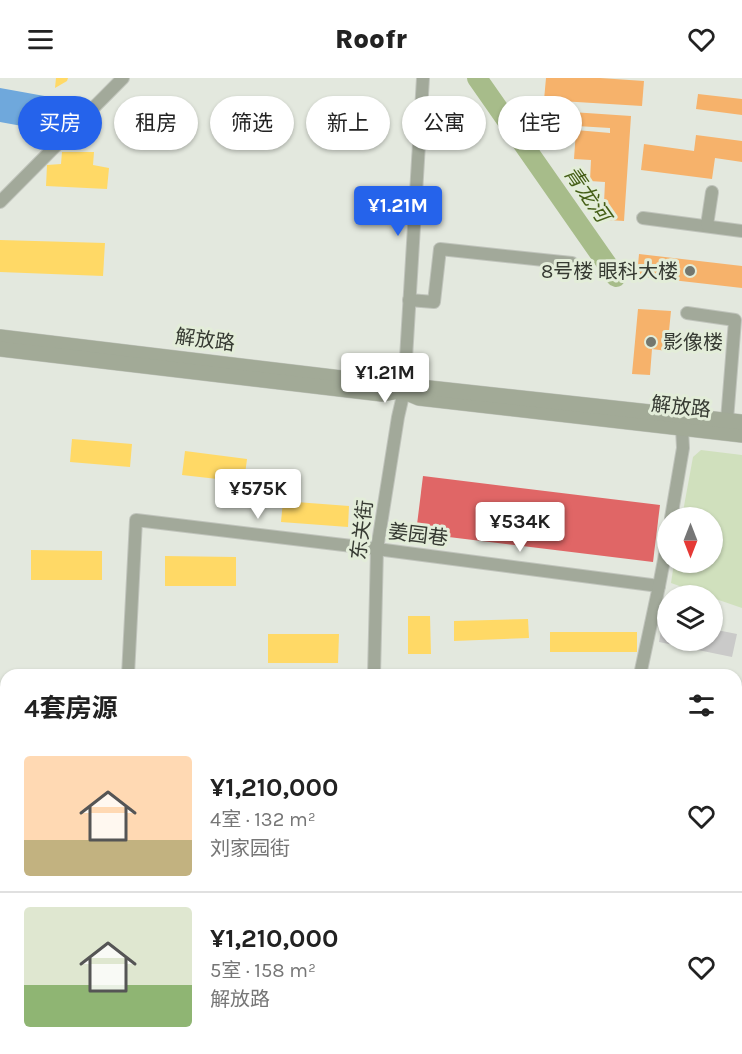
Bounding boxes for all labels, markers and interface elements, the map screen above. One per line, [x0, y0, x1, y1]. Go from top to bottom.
icon: menu [24, 23, 57, 56]
text: Roofr [335, 23, 407, 55]
icon: heart [685, 23, 718, 56]
chip: 买房 [18, 96, 102, 150]
chip: 租房 [114, 96, 198, 150]
chip: 筛选 [210, 96, 294, 150]
chip: 新上 [306, 96, 390, 150]
chip: 公寓 [402, 96, 486, 150]
chip: 住宅 [498, 96, 582, 150]
water label: 青龙河 [559, 161, 617, 230]
pin: ¥1.21M [349, 186, 447, 237]
text: ¥1.21M [368, 194, 428, 217]
place label: 8号楼 眼科大楼 [541, 260, 678, 283]
marker: 8号楼 眼科大楼 [683, 264, 697, 278]
street label: 解放路 [174, 325, 236, 355]
place label: 影像楼 [663, 331, 723, 354]
marker: 影像楼 [644, 335, 658, 349]
pin: ¥1.21M [336, 353, 434, 404]
text: ¥1.21M [355, 361, 415, 384]
street label: 解放路 [650, 392, 712, 422]
pin: ¥575K [216, 469, 300, 520]
text: ¥575K [229, 477, 287, 500]
street label: 东关街 [347, 499, 377, 561]
pin: ¥534K [478, 502, 562, 553]
north arrow [657, 507, 723, 573]
map controls [657, 507, 723, 651]
text: ¥534K [490, 510, 550, 533]
street label: 姜园巷 [387, 520, 449, 550]
button: layers [657, 585, 723, 651]
icon: filters [685, 689, 718, 722]
text: 4套房源 [24, 693, 117, 724]
text: ¥1,210,000 [210, 772, 338, 803]
icon: home [72, 780, 144, 852]
icon: heart [685, 800, 718, 833]
text: 4室 · 132 m² [210, 808, 316, 831]
text: 刘家园街 [210, 837, 290, 860]
text: ¥1,210,000 [210, 923, 338, 954]
icon: home [72, 931, 144, 1003]
icon: heart [685, 951, 718, 984]
text: 5室 · 158 m² [210, 959, 316, 982]
text: 解放路 [210, 988, 270, 1011]

